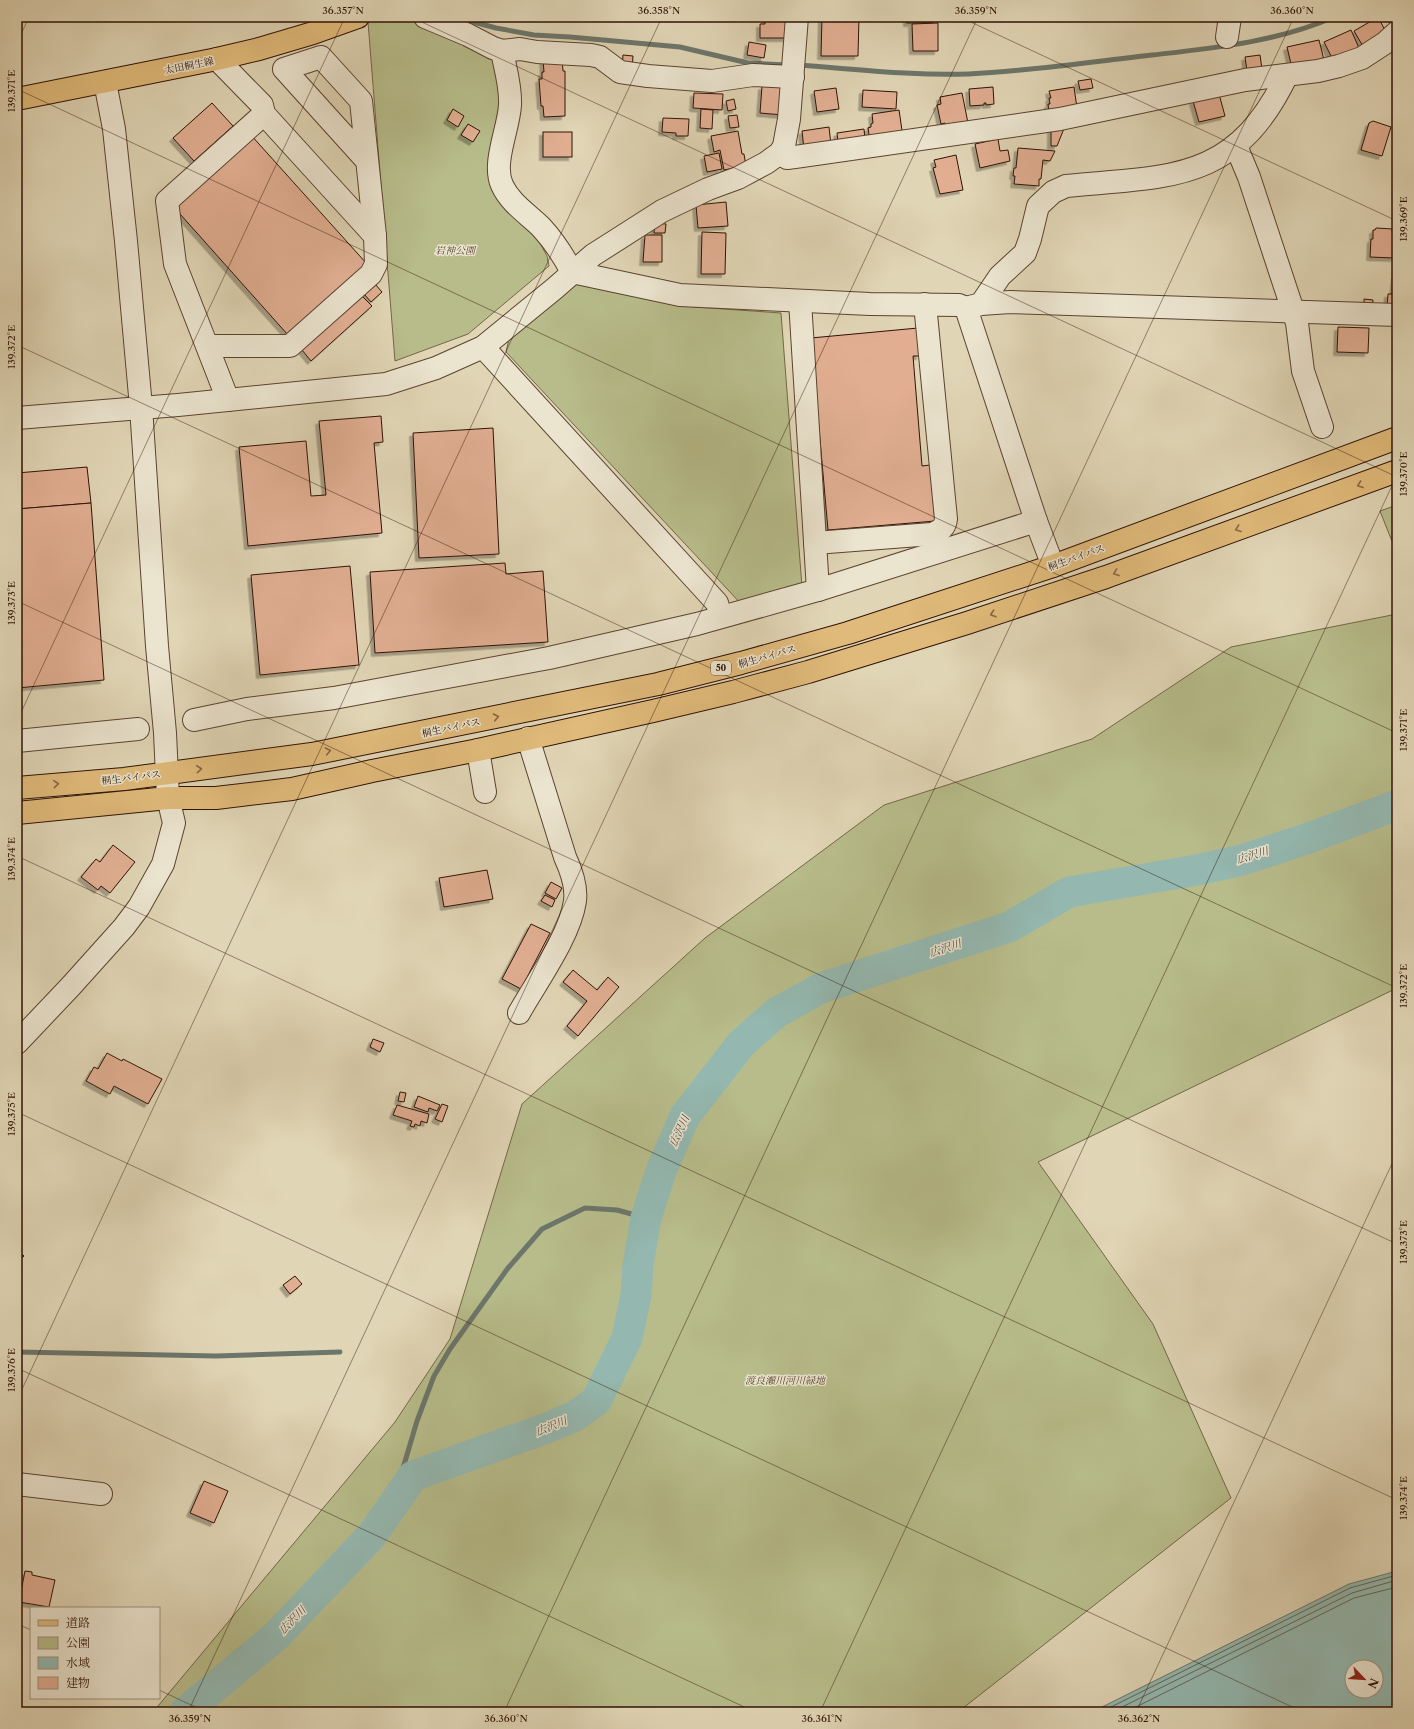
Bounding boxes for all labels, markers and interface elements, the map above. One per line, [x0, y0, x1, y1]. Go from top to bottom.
text: 36.357°N [322, 4, 364, 17]
text: 36.358°N [638, 4, 680, 17]
text: 36.359°N [955, 4, 997, 17]
text: 36.360°N [1270, 4, 1314, 17]
street label: 太田桐生線 [163, 54, 215, 77]
text: 139.371°E [5, 70, 18, 112]
text: 139.369°E [1397, 196, 1410, 242]
park label: 岩神公園 [435, 244, 477, 257]
text: 139.372°E [5, 325, 18, 369]
text: 139.370°E [1397, 452, 1410, 496]
one-way arrow [1357, 480, 1364, 488]
one-way arrow [1235, 524, 1242, 532]
street label: 桐生バイパス [1046, 541, 1106, 574]
one-way arrow [1112, 569, 1119, 577]
text: 139.373°E [5, 581, 18, 625]
one-way arrow [989, 610, 996, 618]
street label: 桐生バイパス [737, 642, 798, 671]
road number: 50 [711, 661, 731, 675]
text: 139.371°E [1397, 709, 1410, 751]
one-way arrow [493, 714, 500, 722]
street label: 桐生バイパス [420, 715, 482, 740]
one-way arrow [325, 748, 331, 756]
one-way arrow [196, 765, 202, 774]
street label: 桐生バイパス [101, 767, 162, 788]
one-way arrow [53, 780, 59, 789]
text: 139.374°E [5, 837, 18, 881]
water label: 広沢川 [1234, 843, 1271, 867]
water label: 広沢川 [927, 936, 964, 960]
text: 139.372°E [1397, 964, 1410, 1008]
text: 139.375°E [5, 1092, 18, 1136]
water label: 広沢川 [666, 1112, 693, 1149]
text: 139.373°E [1397, 1220, 1410, 1264]
text: 139.376°E [5, 1348, 18, 1392]
park label: 渡良瀬川河川緑地 [745, 1374, 826, 1387]
water label: 広沢川 [533, 1413, 570, 1439]
text: 139.374°E [1397, 1476, 1410, 1520]
water label: 広沢川 [276, 1603, 309, 1637]
legend [30, 1607, 160, 1699]
text: 道路 [66, 1615, 90, 1630]
text: 公園 [66, 1635, 90, 1650]
text: 水域 [66, 1655, 90, 1670]
north arrow [1344, 1659, 1384, 1699]
text: 建物 [66, 1675, 90, 1690]
text: N [1365, 1676, 1381, 1691]
text: 36.359°N [169, 1712, 211, 1725]
text: 36.360°N [484, 1712, 528, 1725]
text: 36.361°N [801, 1712, 843, 1725]
text: 36.362°N [1118, 1712, 1160, 1725]

